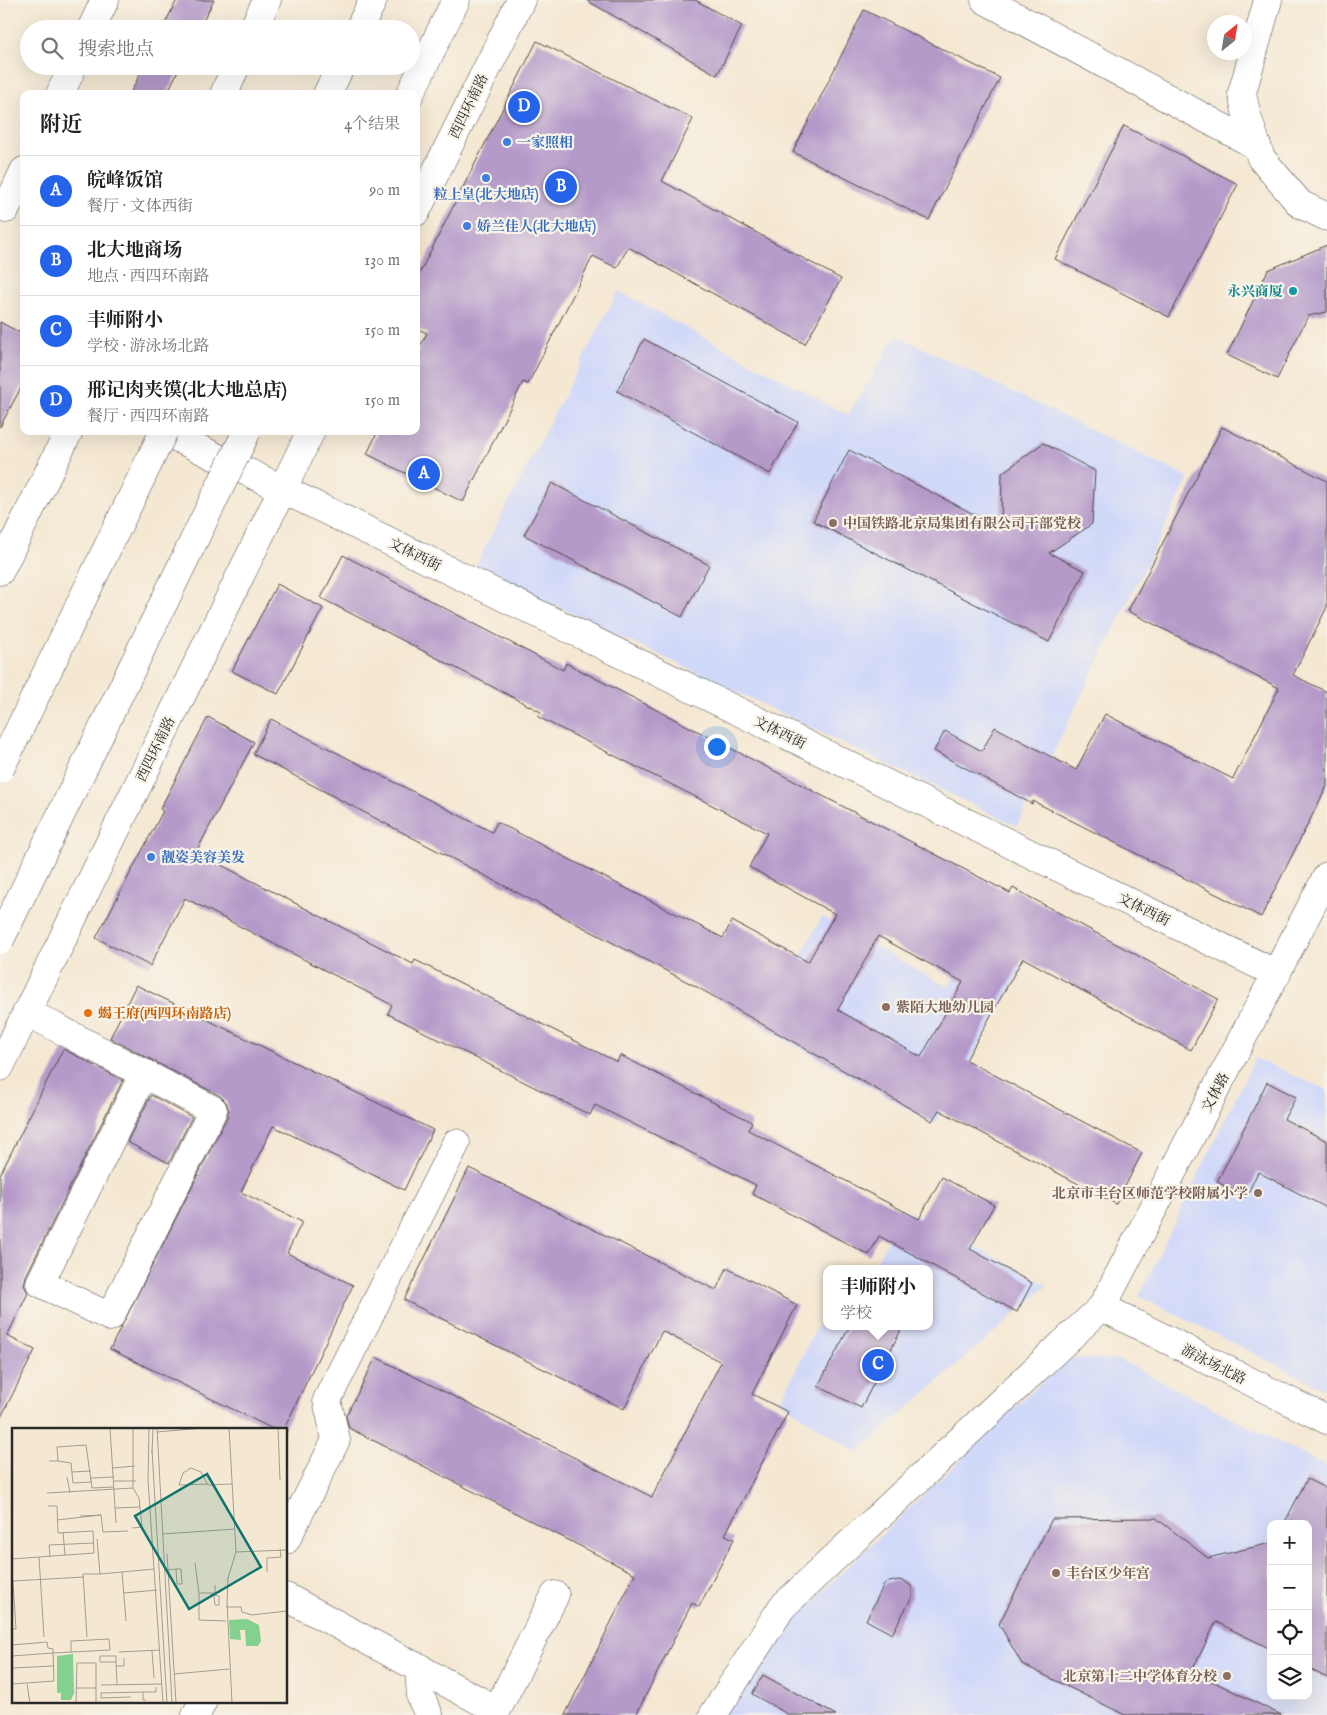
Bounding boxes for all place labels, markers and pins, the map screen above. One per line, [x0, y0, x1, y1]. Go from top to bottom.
pin: D [508, 88, 540, 126]
place label: 一家照相 [517, 134, 573, 152]
marker: 一家照相 [501, 136, 513, 148]
pin: B [545, 168, 577, 206]
marker: 粒上皇(北大地店) [480, 172, 492, 184]
place label: 粒上皇(北大地店) [433, 186, 539, 204]
place label: 娇兰佳人(北大地店) [477, 218, 597, 236]
marker: 娇兰佳人(北大地店) [461, 220, 473, 232]
place label: 永兴商厦 [1227, 283, 1283, 301]
marker: 永兴商厦 [1287, 285, 1299, 297]
pin: A [408, 455, 440, 493]
place label: 中国铁路北京局集团有限公司干部党校 [843, 515, 1081, 533]
marker: 中国铁路北京局集团有限公司干部党校 [827, 517, 839, 529]
place label: 靓姿美容美发 [161, 849, 245, 867]
marker: 靓姿美容美发 [145, 851, 157, 863]
place label: 紫陌大地幼儿园 [896, 999, 994, 1017]
marker: 紫陌大地幼儿园 [880, 1001, 892, 1013]
place label: 蝎王府(西四环南路店) [98, 1005, 232, 1023]
marker: 蝎王府(西四环南路店) [82, 1007, 94, 1019]
place label: 北京市丰台区师范学校附属小学 [1052, 1185, 1248, 1203]
marker: 北京市丰台区师范学校附属小学 [1252, 1187, 1264, 1199]
pin: C [862, 1346, 894, 1384]
place label: 丰台区少年宫 [1066, 1565, 1150, 1583]
marker: 丰台区少年宫 [1050, 1567, 1062, 1579]
place label: 北京第十二中学体育分校 [1063, 1668, 1217, 1686]
marker: 北京第十二中学体育分校 [1221, 1670, 1233, 1682]

